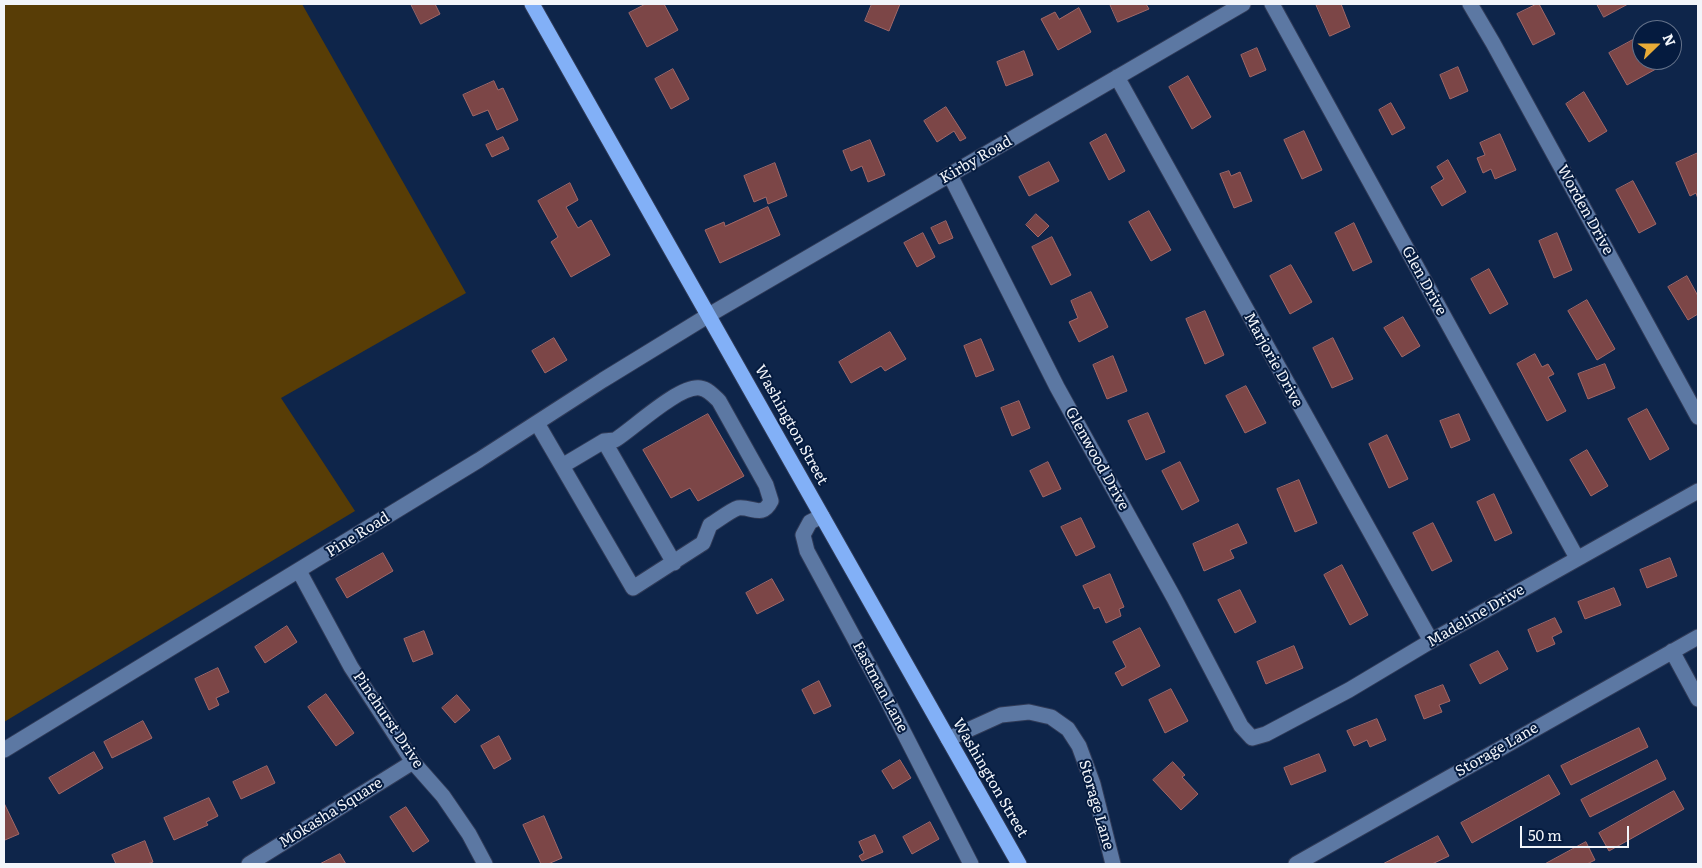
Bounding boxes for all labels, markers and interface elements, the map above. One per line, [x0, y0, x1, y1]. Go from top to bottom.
north arrow [1632, 20, 1682, 70]
text: N [1659, 31, 1681, 49]
street label: Kirby Road [937, 132, 1015, 188]
street label: Worden Drive [1553, 162, 1617, 258]
street label: Glen Drive [1398, 243, 1450, 319]
street label: Marjorie Drive [1240, 310, 1306, 410]
street label: Washington Street [751, 362, 831, 488]
street label: Glenwood Drive [1061, 404, 1133, 514]
street label: Pine Road [323, 509, 393, 561]
street label: Madeline Drive [1424, 581, 1528, 651]
street label: Eastman Lane [848, 638, 912, 736]
street label: Pinehurst Drive [349, 668, 427, 772]
street label: Washington Street [949, 715, 1031, 841]
street label: Storage Lane [1452, 719, 1542, 781]
street label: Storage Lane [1075, 758, 1117, 852]
street label: Mokasha Square [276, 774, 386, 852]
scale bar [1522, 816, 1631, 848]
text: 50 m [1528, 823, 1562, 846]

